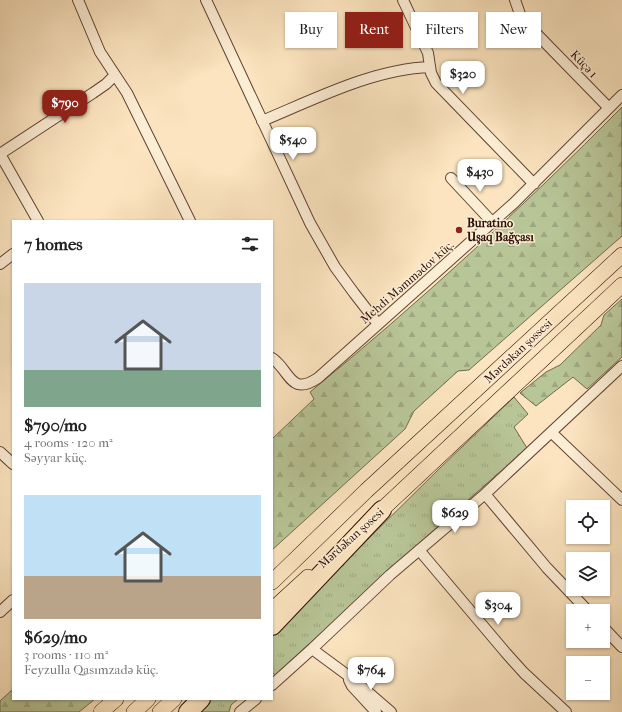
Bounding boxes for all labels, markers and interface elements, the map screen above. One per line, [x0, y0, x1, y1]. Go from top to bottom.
chip: Buy [285, 12, 337, 48]
chip: Rent [345, 12, 403, 48]
chip: Filters [411, 12, 478, 48]
chip: New [486, 12, 541, 48]
street label: Küçə 1 [567, 47, 600, 81]
pin: $320 [439, 61, 487, 95]
text: $320 [450, 66, 476, 81]
pin: $790 [41, 90, 89, 124]
text: $790 [51, 95, 79, 110]
pin: $540 [269, 127, 317, 161]
text: $540 [279, 132, 307, 147]
pin: $430 [456, 159, 504, 193]
text: $430 [466, 164, 494, 179]
place label: Buratino Uşaq Bağçası [466, 216, 534, 245]
marker: Buratino Uşaq Bağçası [454, 225, 464, 235]
icon: filters [239, 233, 261, 255]
text: 7 homes [24, 234, 83, 254]
street label: Mehdi Məmmədov küç. [357, 238, 457, 327]
icon: home [107, 309, 179, 381]
street label: Mərdəkan şossesi [481, 316, 556, 387]
text: $790/mo [24, 415, 87, 435]
text: 4 rooms · 120 m² [24, 435, 113, 450]
text: Səyyar küç. [24, 450, 87, 465]
pin: $629 [431, 500, 479, 534]
map controls [566, 500, 610, 700]
button: locate [566, 500, 610, 544]
street label: Mərdəkan şosesi [315, 505, 388, 572]
text: $629 [441, 505, 469, 520]
icon: home [107, 521, 179, 593]
button: layers [566, 552, 610, 596]
pin: $304 [474, 592, 522, 626]
text: $304 [484, 597, 512, 612]
button: + [566, 604, 610, 648]
text: $629/mo [24, 627, 87, 647]
text: 3 rooms · 110 m² [24, 647, 108, 662]
button: − [566, 656, 610, 700]
pin: $764 [347, 657, 395, 691]
text: Feyzulla Qasımzadə küç. [24, 662, 158, 677]
text: $764 [357, 662, 385, 677]

